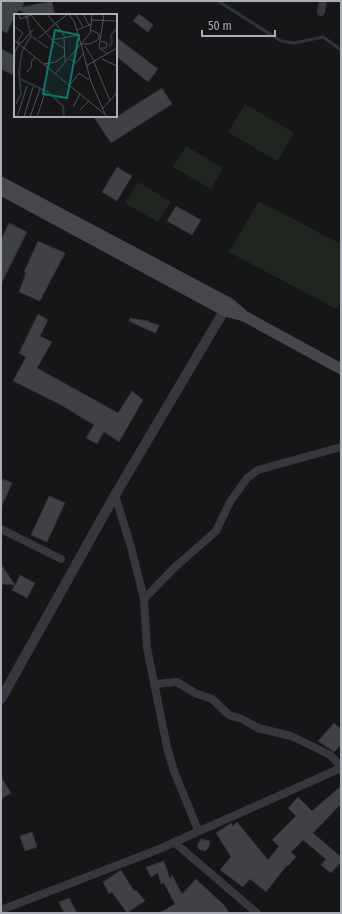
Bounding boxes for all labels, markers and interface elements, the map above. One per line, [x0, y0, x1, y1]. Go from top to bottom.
scale bar [202, 12, 275, 38]
inset map [14, 14, 117, 117]
text: 50 m [208, 19, 232, 33]

